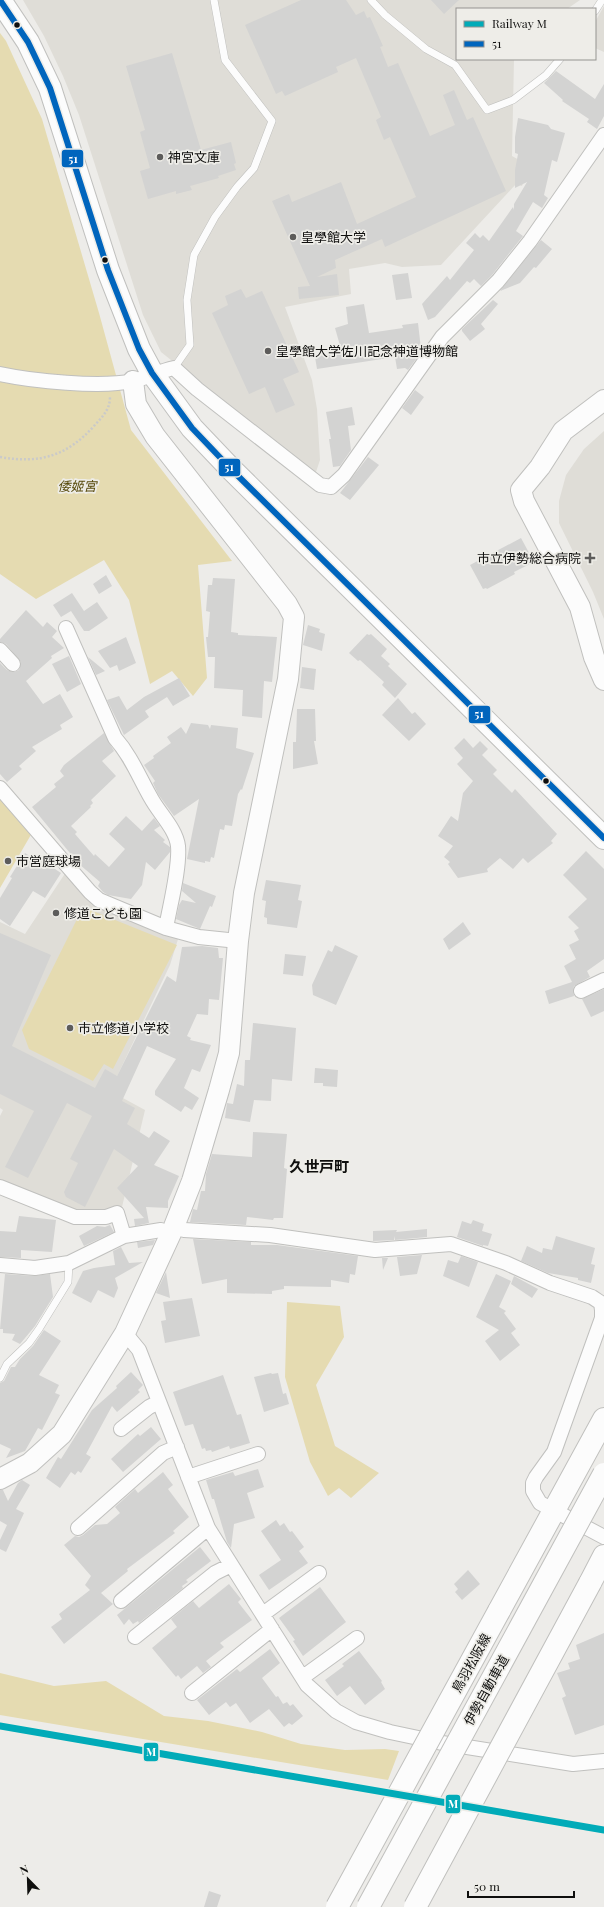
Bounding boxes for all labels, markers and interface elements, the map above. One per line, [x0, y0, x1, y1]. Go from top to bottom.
legend [456, 8, 596, 60]
text: Railway M [492, 15, 547, 31]
unlabelled marker [12, 20, 22, 30]
text: 51 [492, 35, 502, 51]
place label: 神宮文庫 [168, 148, 220, 165]
line badge: 51 [61, 149, 84, 168]
text: 51 [68, 151, 78, 166]
marker: 神宮文庫 [155, 152, 165, 162]
place label: 皇學館大学 [301, 228, 366, 245]
marker: 皇學館大学 [288, 232, 298, 242]
unlabelled marker [100, 255, 110, 265]
place label: 皇學館大学佐川記念神道博物館 [276, 342, 458, 359]
marker: 皇學館大学佐川記念神道博物館 [263, 346, 273, 356]
line badge: 51 [218, 458, 241, 477]
text: 51 [224, 459, 234, 474]
park label: 倭姬宮 [57, 477, 98, 494]
place label: 市立伊勢総合病院 [477, 549, 581, 566]
marker: 市立伊勢総合病院 [584, 552, 596, 564]
line badge: 51 [468, 705, 491, 724]
text: 51 [474, 706, 484, 721]
unlabelled marker [541, 776, 551, 786]
place label: 市営庭球場 [16, 852, 81, 869]
marker: 市営庭球場 [3, 856, 13, 866]
place label: 修道こども園 [64, 904, 142, 921]
marker: 修道こども園 [51, 908, 61, 918]
place label: 市立修道小学校 [78, 1019, 169, 1036]
marker: 市立修道小学校 [65, 1023, 75, 1033]
district label: 久世戸町 [289, 1156, 349, 1176]
street label: 鳥羽松阪線 [447, 1630, 494, 1695]
street label: 伊勢自動車道 [459, 1652, 512, 1728]
line badge: M [143, 1742, 159, 1762]
text: M [146, 1744, 156, 1759]
line badge: M [445, 1794, 461, 1814]
text: M [448, 1796, 458, 1811]
north arrow [8, 1859, 48, 1899]
text: N [17, 1861, 31, 1878]
scale bar [468, 1873, 574, 1899]
text: 50 m [474, 1878, 500, 1894]

